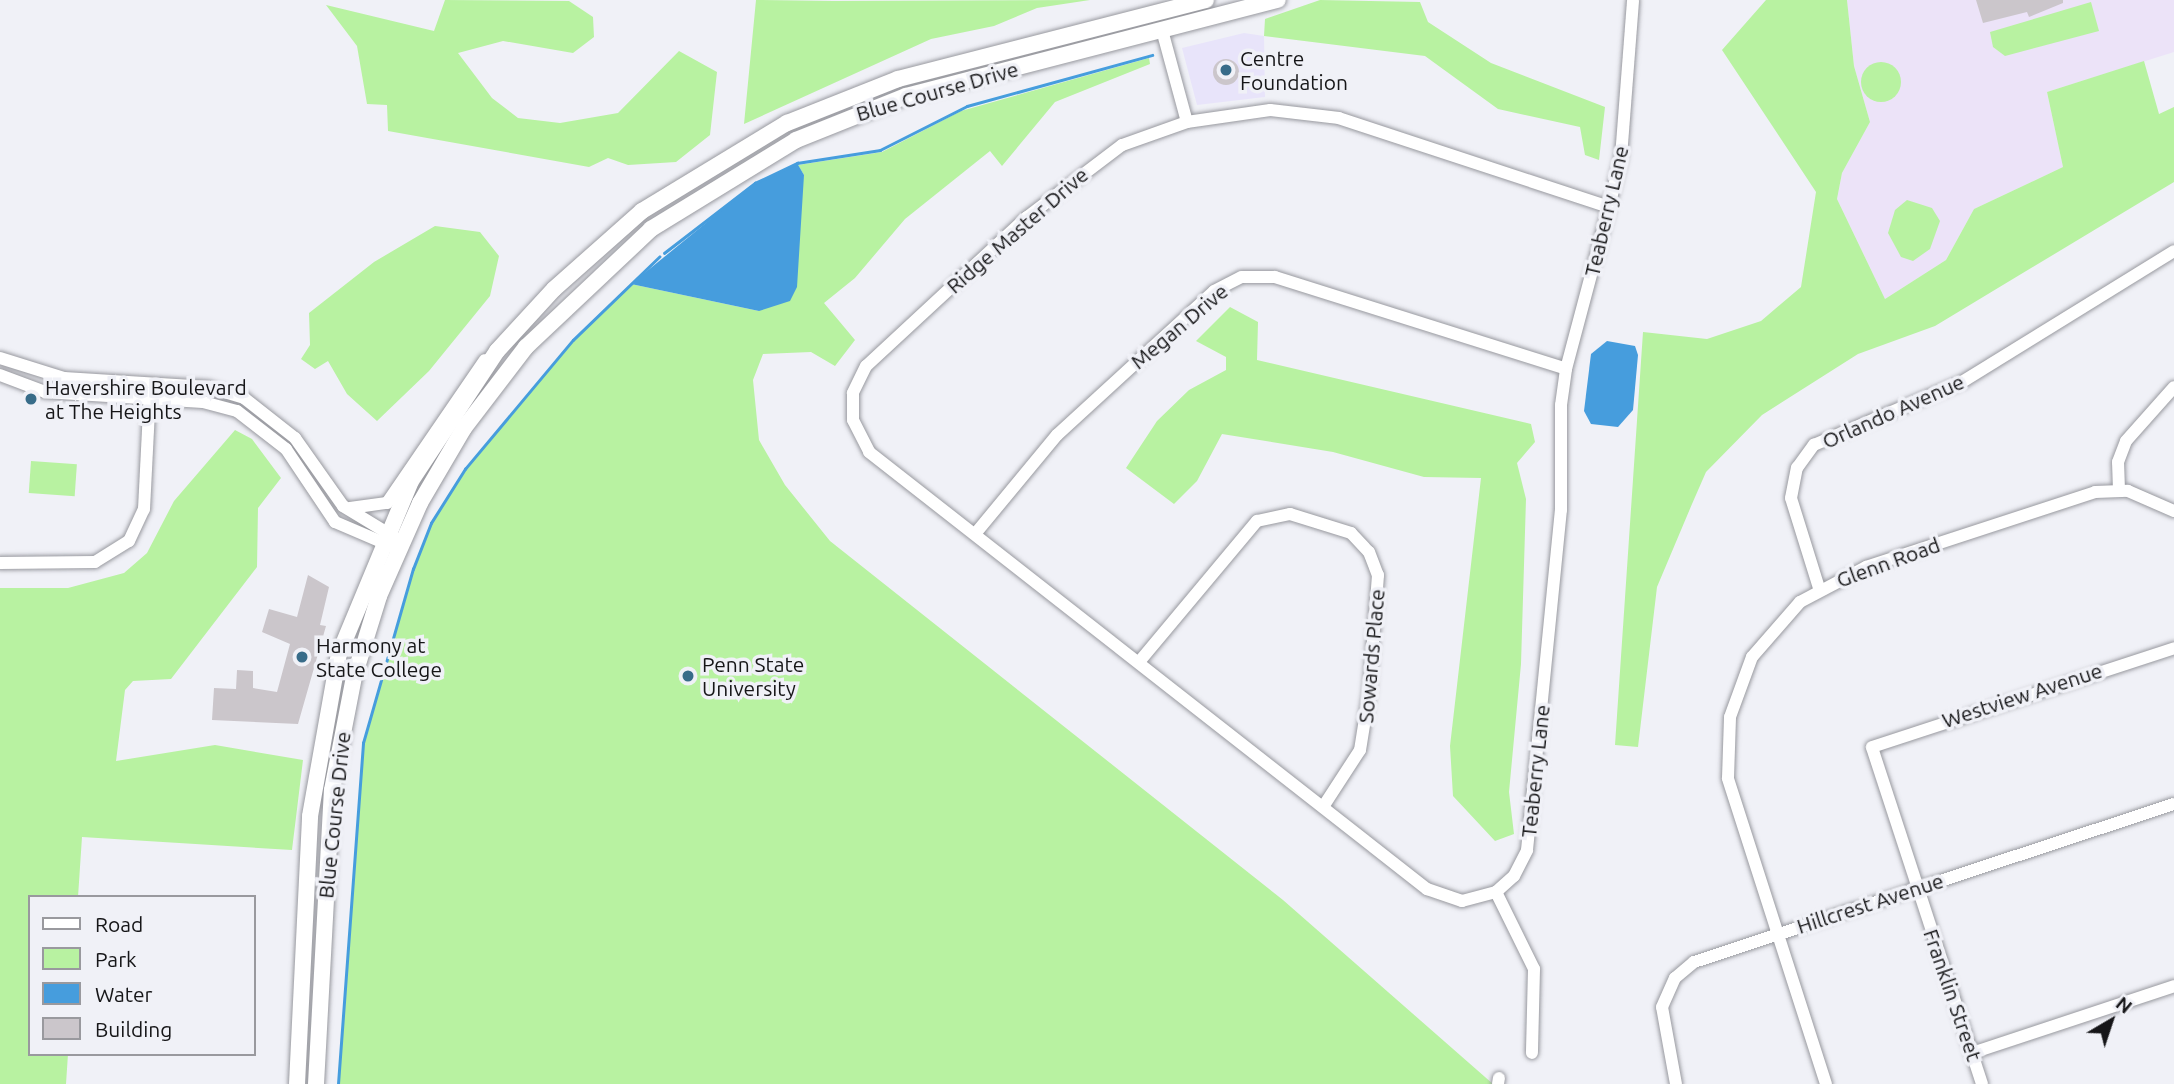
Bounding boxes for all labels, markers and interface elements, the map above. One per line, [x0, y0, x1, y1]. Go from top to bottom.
place label: Centre Foundation [1240, 45, 1348, 95]
street label: Blue Course Drive [853, 56, 1021, 126]
marker: Centre Foundation [1218, 62, 1234, 78]
street label: Teaberry Lane [1579, 143, 1633, 279]
street label: Ridge Master Drive [941, 162, 1093, 298]
street label: Megan Drive [1125, 278, 1233, 374]
street label: Orlando Avenue [1818, 368, 1968, 454]
place label: Havershire Boulevard at The Heights [45, 374, 247, 424]
marker: Havershire Boulevard at The Heights [23, 391, 39, 407]
street label: Glenn Road [1833, 532, 1943, 592]
street label: Sowards Place [1353, 588, 1389, 724]
place label: Harmony at State College [316, 632, 442, 682]
marker: Harmony at State College [294, 649, 310, 665]
place label: Penn State University [702, 651, 804, 701]
street label: Westview Avenue [1939, 657, 2105, 733]
marker: Penn State University [680, 668, 696, 684]
street label: Teaberry Lane [1516, 703, 1554, 839]
street label: Blue Course Drive [313, 730, 355, 900]
street label: Hillcrest Avenue [1793, 867, 1947, 939]
legend [28, 895, 256, 1056]
text: Road [95, 912, 143, 936]
street label: Franklin Street [1919, 926, 1987, 1064]
text: Park [95, 947, 137, 971]
text: Water [95, 982, 153, 1006]
north arrow [2076, 986, 2146, 1056]
text: N [2112, 992, 2137, 1018]
text: Building [95, 1017, 172, 1041]

